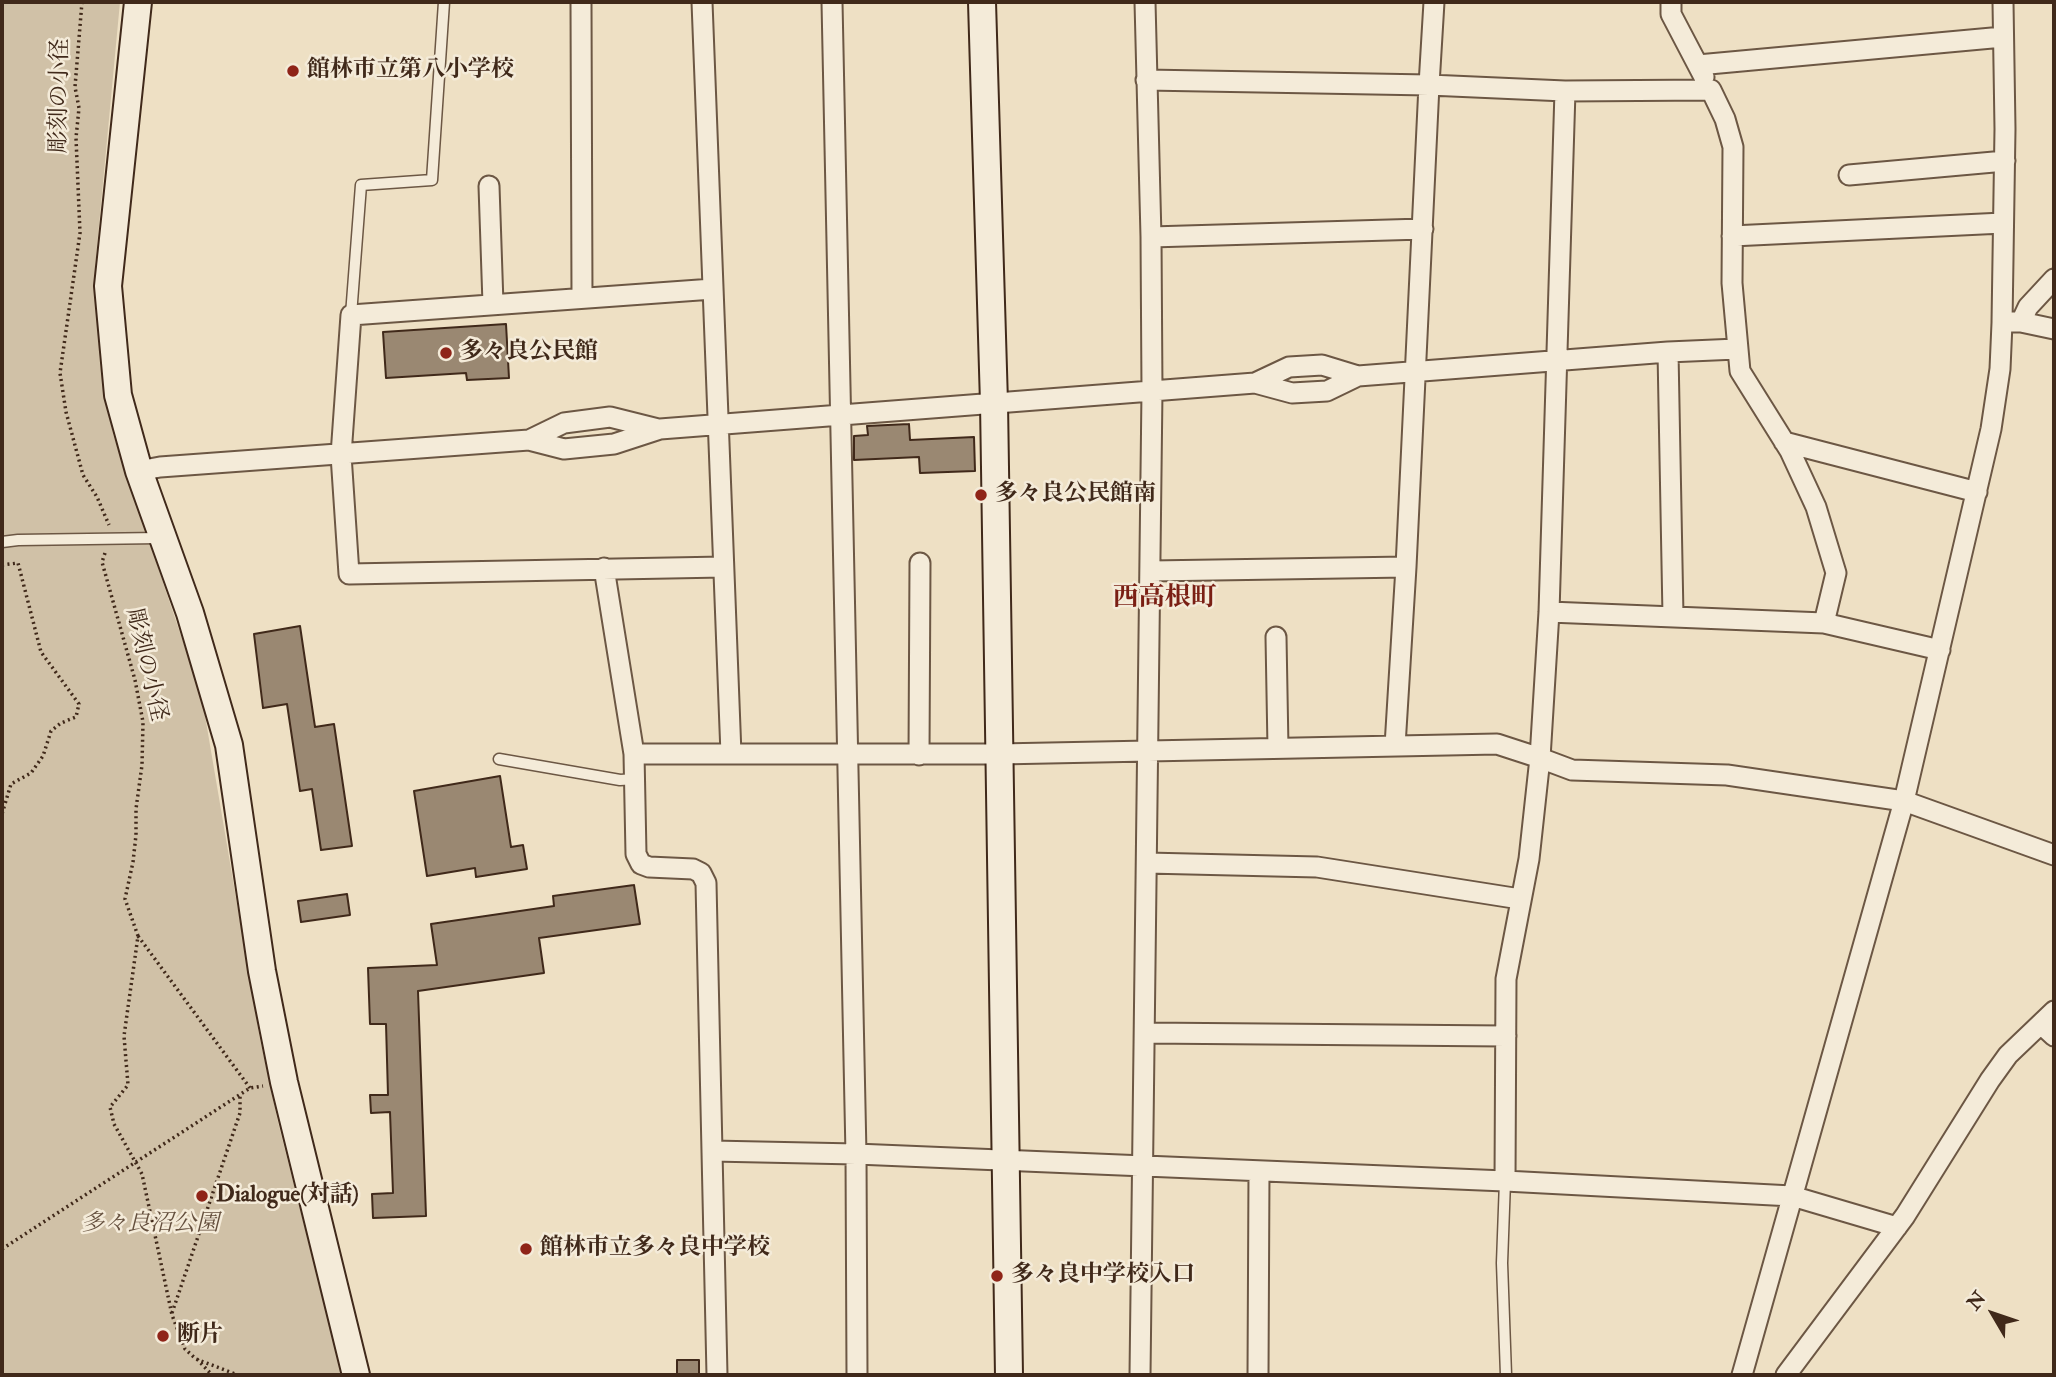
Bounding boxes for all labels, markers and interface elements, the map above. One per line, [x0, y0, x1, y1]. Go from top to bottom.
street label: 彫刻の小径 [46, 38, 76, 154]
place label: 館林市立第八小学校 [307, 57, 514, 85]
marker: 館林市立第八小学校 [285, 63, 301, 79]
place label: 多々良公民館 [460, 339, 598, 367]
marker: 多々良公民館 [438, 345, 454, 361]
place label: 多々良公民館南 [995, 481, 1156, 509]
marker: 多々良公民館南 [973, 487, 989, 503]
district label: 西高根町 [1113, 583, 1217, 615]
street label: 彫刻の小径 [119, 606, 171, 724]
place label: Dialogue(対話) [216, 1182, 359, 1210]
marker: Dialogue(対話) [194, 1188, 210, 1204]
park label: 多々良沼公園 [81, 1211, 219, 1239]
place label: 館林市立多々良中学校 [540, 1235, 770, 1263]
marker: 館林市立多々良中学校 [518, 1241, 534, 1257]
place label: 多々良中学校入口 [1011, 1262, 1195, 1290]
marker: 多々良中学校入口 [989, 1268, 1005, 1284]
north arrow [1958, 1279, 2028, 1349]
text: N [1962, 1287, 1991, 1315]
place label: 断片 [177, 1322, 223, 1350]
marker: 断片 [155, 1328, 171, 1344]

